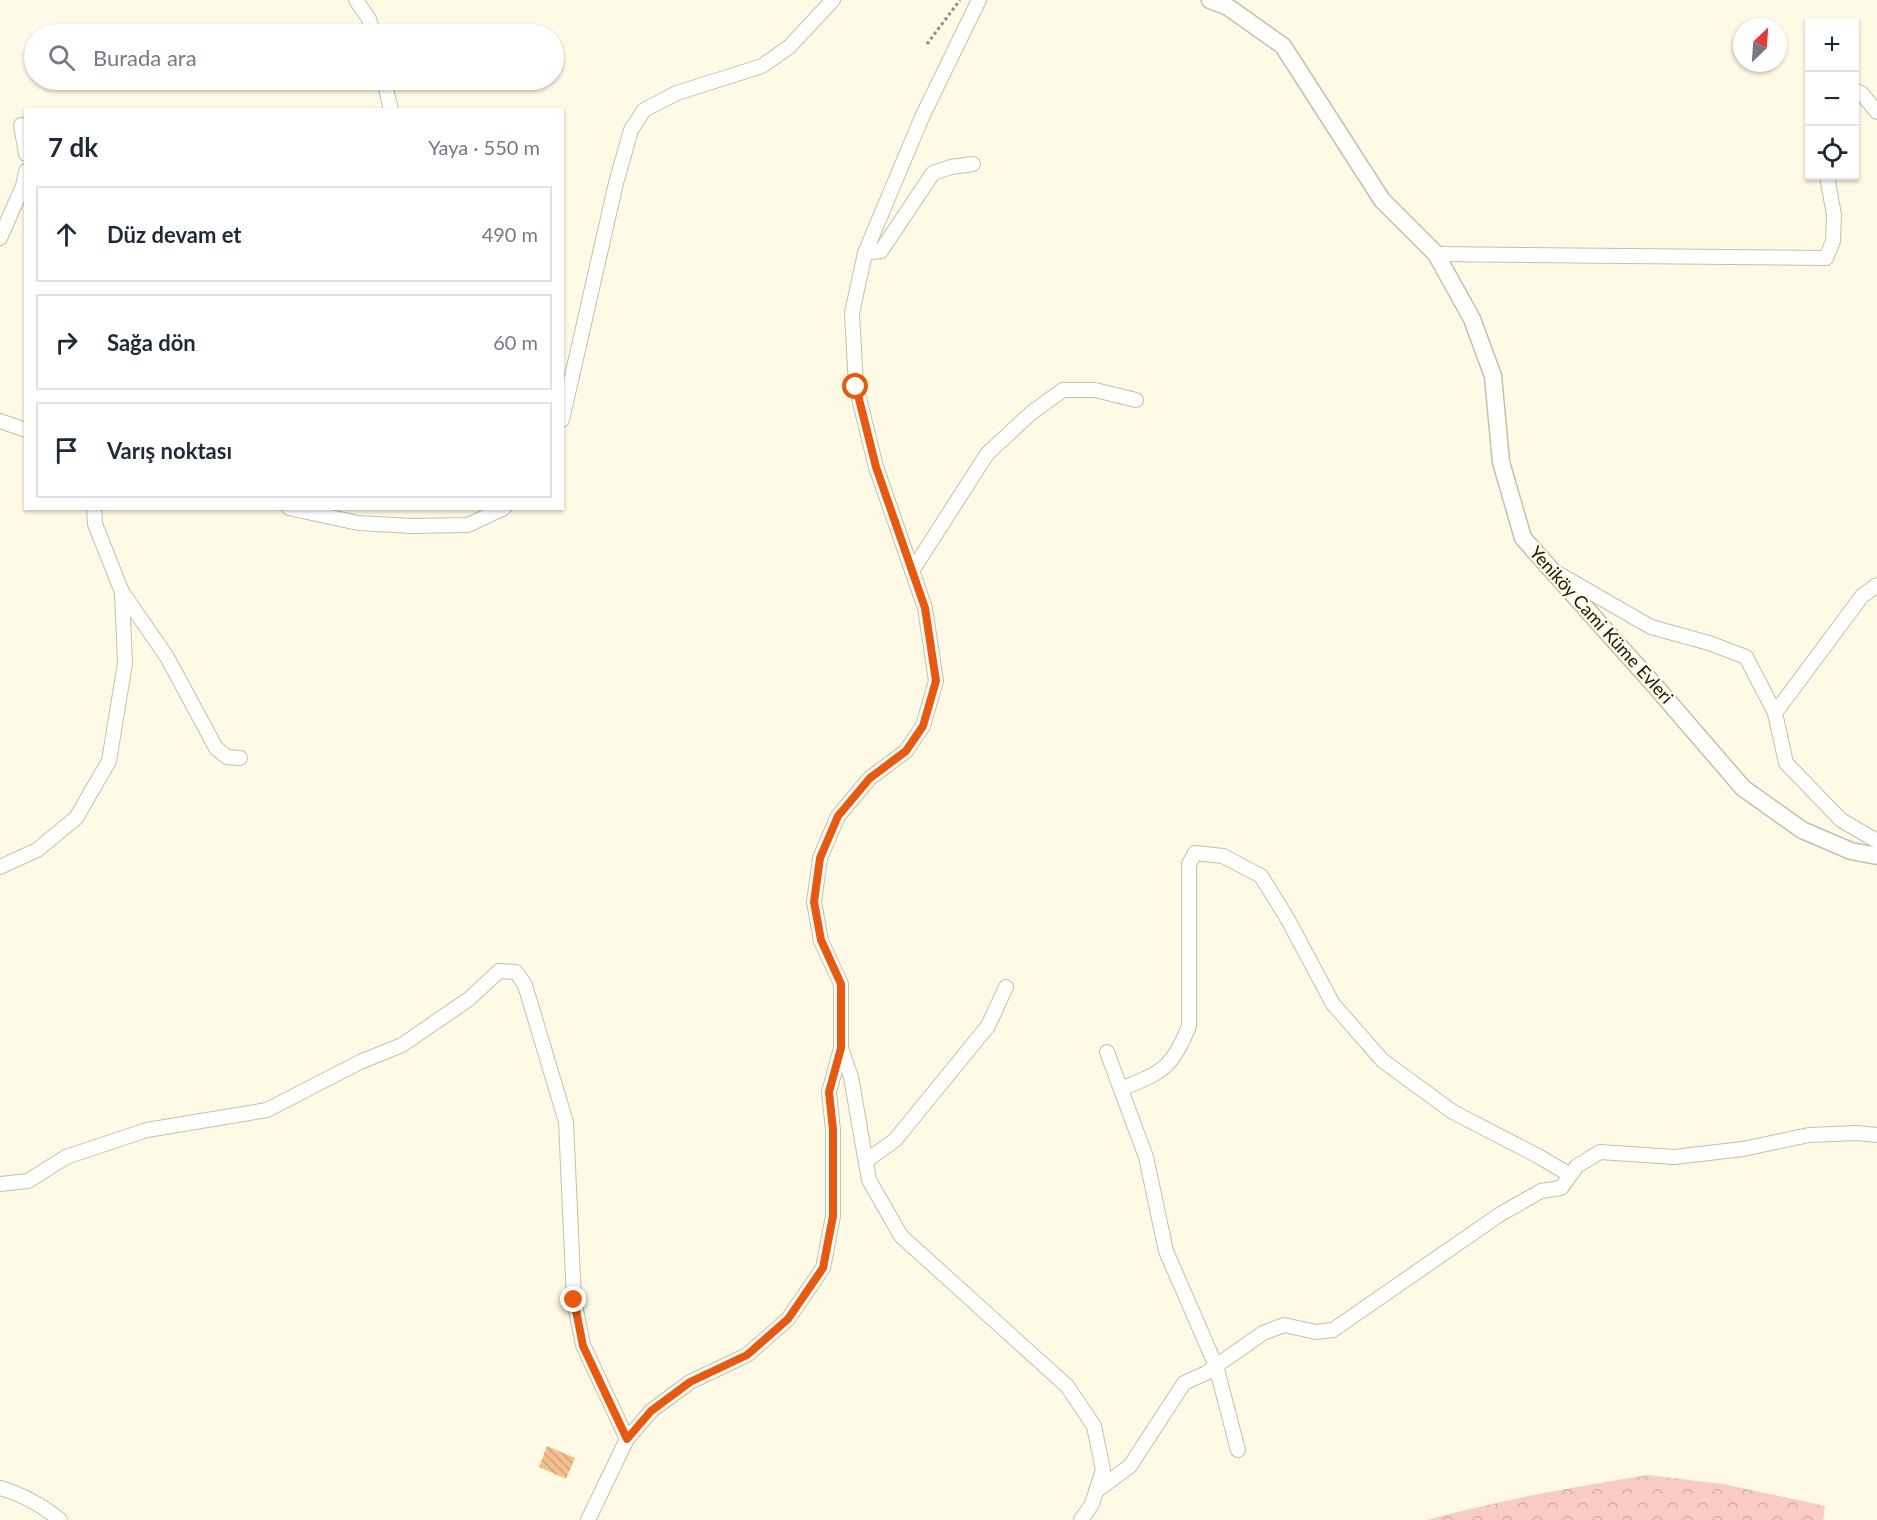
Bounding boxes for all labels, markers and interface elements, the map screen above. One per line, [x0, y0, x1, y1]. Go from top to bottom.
north arrow [1733, 18, 1787, 72]
map controls [1805, 18, 1859, 180]
button: + [1805, 18, 1859, 72]
search box [24, 24, 564, 90]
icon: search [45, 41, 78, 74]
text: Burada ara [93, 44, 197, 71]
button: − [1805, 72, 1859, 126]
button: locate [1805, 126, 1859, 180]
text: 7 dk [48, 131, 98, 163]
text: Yaya · 550 m [428, 135, 540, 159]
icon: ahead [50, 218, 83, 251]
text: Düz devam et [107, 221, 242, 248]
text: 490 m [482, 222, 538, 246]
icon: right [50, 326, 83, 359]
text: Sağa dön [107, 329, 196, 356]
text: 60 m [493, 330, 538, 354]
route start [842, 373, 868, 399]
icon: arrive [50, 434, 83, 467]
text: Varış noktası [107, 437, 232, 464]
street label: Yeniköy Cami Küme Evleri [1525, 541, 1678, 708]
route end [560, 1286, 586, 1312]

